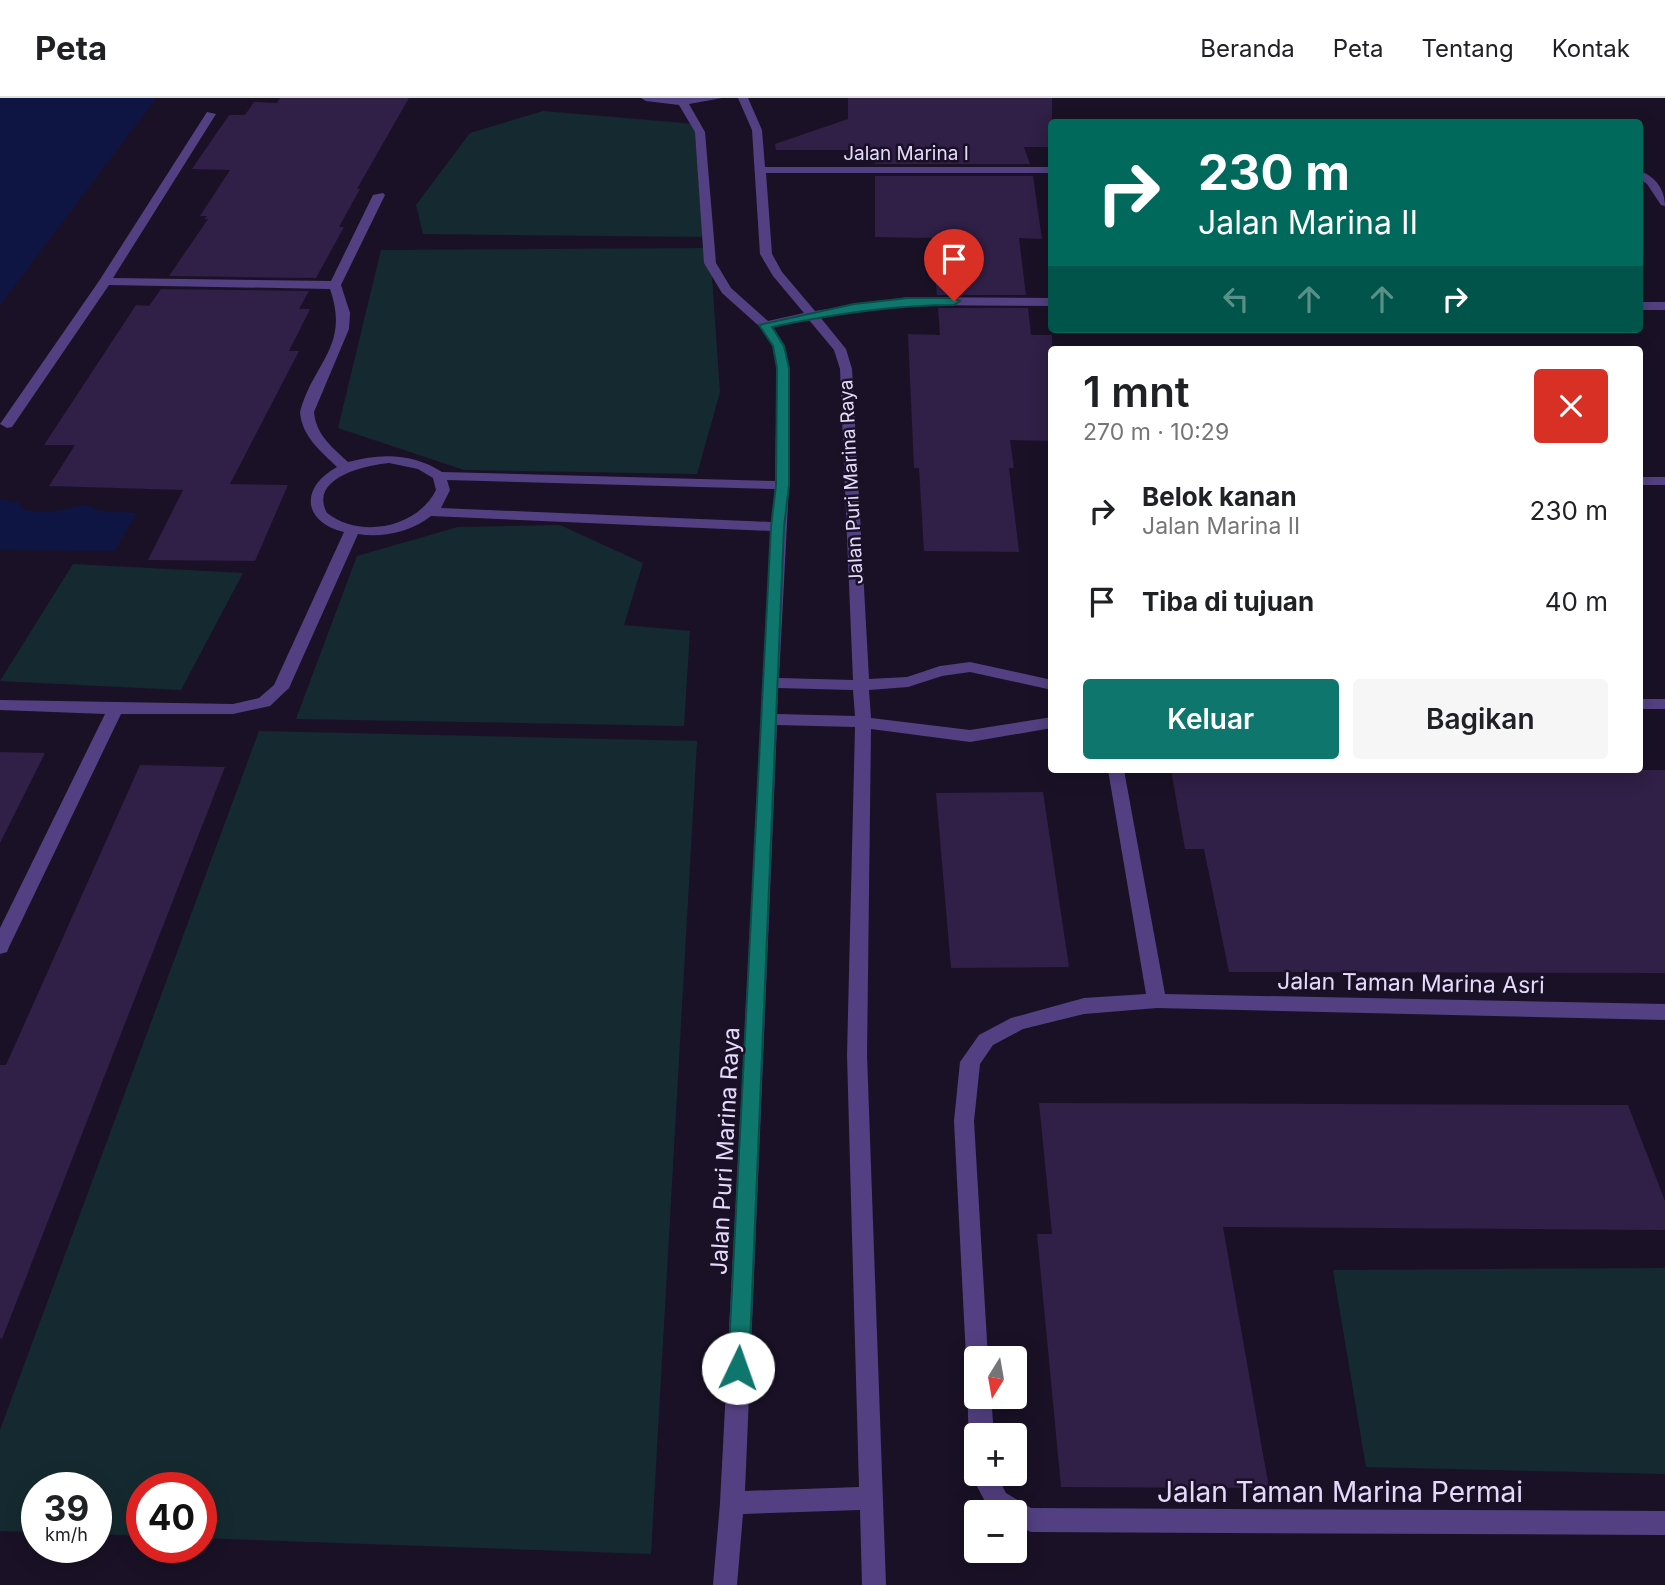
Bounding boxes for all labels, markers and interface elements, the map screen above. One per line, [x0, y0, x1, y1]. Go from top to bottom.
text: Peta [35, 28, 107, 68]
text: Beranda [1200, 34, 1295, 63]
text: Peta [1333, 34, 1383, 63]
text: Tentang [1421, 34, 1514, 63]
text: Kontak [1552, 34, 1630, 63]
street label: Jalan Marina I [843, 142, 969, 165]
text: 230 m [1198, 143, 1350, 202]
icon: right [1083, 147, 1174, 238]
text: Jalan Marina II [1198, 203, 1418, 242]
pin [924, 229, 984, 301]
icon: arrive [935, 240, 973, 278]
icon: left [1217, 280, 1255, 318]
icon: ahead [1290, 280, 1328, 318]
icon: ahead [1363, 280, 1401, 318]
icon: right [1436, 280, 1474, 318]
text: 1 mnt [1083, 366, 1190, 417]
button: close [1534, 369, 1608, 443]
street label: Jalan Puri Marina Raya [834, 379, 868, 585]
text: 270 m · 10:29 [1083, 418, 1229, 446]
text: Belok kanan [1142, 481, 1297, 512]
icon: right [1083, 492, 1121, 530]
text: 230 m [1530, 495, 1608, 526]
text: Jalan Marina II [1142, 512, 1300, 540]
icon: arrive [1083, 583, 1121, 621]
text: Tiba di tujuan [1142, 586, 1314, 617]
text: 40 m [1545, 586, 1608, 617]
button: Keluar [1083, 679, 1339, 759]
button: Bagikan [1353, 679, 1608, 759]
street label: Jalan Taman Marina Asri [1277, 967, 1545, 999]
street label: Jalan Puri Marina Raya [705, 1026, 745, 1276]
position arrow [701, 1331, 775, 1405]
north arrow [964, 1346, 1027, 1409]
map controls [964, 1346, 1027, 1563]
button: + [964, 1423, 1027, 1486]
speed limit sign: 40 [126, 1472, 217, 1563]
street label: Jalan Taman Marina Permai [1157, 1475, 1523, 1509]
text: 39 [44, 1487, 89, 1529]
button: − [964, 1500, 1027, 1563]
text: km/h [45, 1524, 88, 1545]

